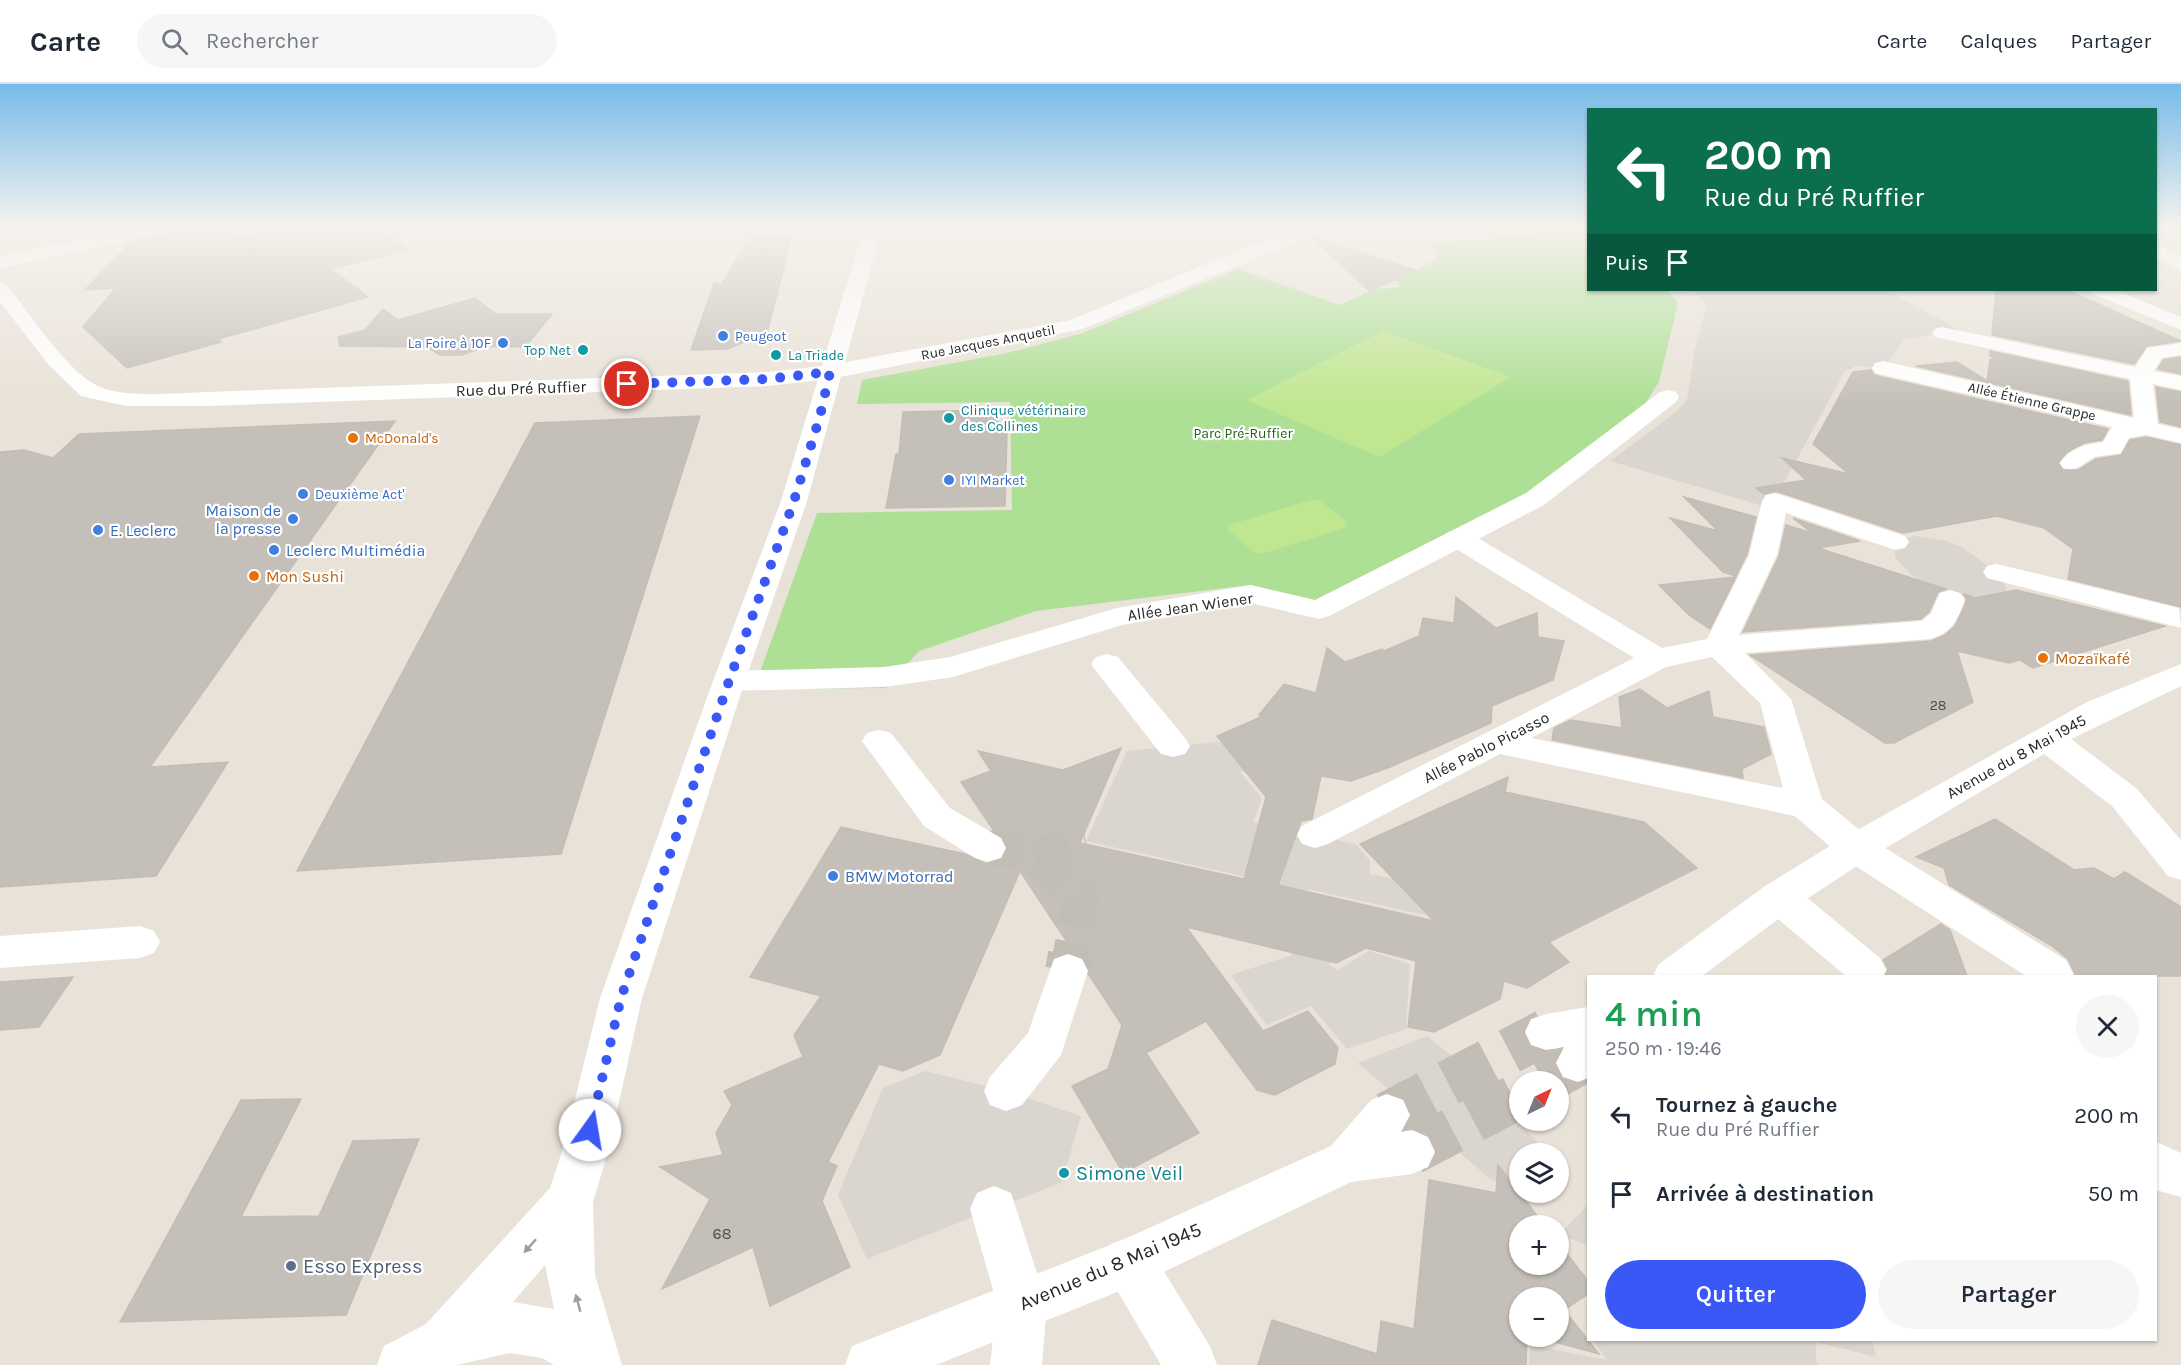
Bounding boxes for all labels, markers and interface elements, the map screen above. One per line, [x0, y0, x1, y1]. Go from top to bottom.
search box [137, 14, 557, 68]
text: Carte [30, 25, 101, 58]
icon: search [158, 25, 191, 58]
text: Rechercher [206, 28, 319, 54]
text: Carte [1877, 29, 1927, 53]
text: Calques [1960, 29, 2038, 53]
text: Partager [2071, 29, 2151, 53]
text: 200 m [1704, 130, 1833, 180]
icon: left [1605, 132, 1683, 210]
text: Rue du Pré Ruffier [1704, 181, 1924, 213]
icon: arrive [1661, 246, 1694, 279]
text: Puis [1605, 250, 1649, 276]
street label: Rue Jacques Anquetil [920, 321, 1057, 364]
place label: Peugeot [735, 328, 786, 345]
marker: Peugeot [716, 329, 730, 343]
place label: La Foire à 10F [408, 335, 491, 352]
marker: La Foire à 10F [496, 336, 510, 350]
place label: Top Net [524, 342, 571, 359]
marker: Top Net [576, 343, 590, 357]
place label: La Triade [788, 347, 844, 364]
marker: La Triade [769, 348, 783, 362]
pin [601, 358, 652, 409]
icon: arrive [610, 367, 643, 400]
street label: Rue du Pré Ruffier [456, 377, 587, 400]
street label: Allée Étienne Grappe [1966, 378, 2098, 424]
place label: Clinique vétérinaire des Collines [961, 402, 1086, 435]
marker: Clinique vétérinaire des Collines [942, 411, 956, 425]
park label: Parc Pré-Ruffier [1193, 425, 1293, 442]
place label: McDonald's [365, 430, 439, 447]
marker: McDonald's [346, 431, 360, 445]
place label: IYI Market [961, 472, 1025, 489]
marker: IYI Market [942, 473, 956, 487]
place label: Deuxième Act' [315, 486, 405, 503]
marker: Deuxième Act' [296, 487, 310, 501]
place label: Maison de la presse [206, 501, 281, 538]
marker: Maison de la presse [286, 512, 300, 526]
place label: E. Leclerc [110, 521, 176, 540]
marker: E. Leclerc [91, 523, 105, 537]
place label: Leclerc Multimédia [286, 541, 425, 560]
marker: Leclerc Multimédia [267, 543, 281, 557]
place label: Mon Sushi [266, 567, 344, 586]
marker: Mon Sushi [247, 569, 261, 583]
street label: Allée Jean Wiener [1126, 588, 1254, 625]
place label: Mozaïkafé [2055, 649, 2130, 668]
marker: Mozaïkafé [2036, 651, 2050, 665]
house number: 28 [1930, 697, 1946, 714]
street label: Allée Pablo Picasso [1420, 707, 1552, 787]
street label: Avenue du 8 Mai 1945 [1943, 710, 2089, 803]
place label: BMW Motorrad [845, 867, 954, 886]
marker: BMW Motorrad [826, 869, 840, 883]
text: 4 min [1605, 993, 1703, 1035]
button: close [2076, 995, 2139, 1058]
text: 250 m · 19:46 [1605, 1037, 1722, 1060]
north arrow [1509, 1071, 1569, 1131]
map controls [1509, 1071, 1569, 1347]
text: Tournez à gauche [1656, 1092, 1837, 1118]
position arrow [558, 1098, 622, 1162]
icon: left [1605, 1100, 1638, 1133]
text: 200 m [2074, 1103, 2139, 1129]
text: Rue du Pré Ruffier [1656, 1118, 1819, 1141]
button: layers [1509, 1143, 1569, 1203]
place label: Simone Veil [1076, 1162, 1183, 1185]
marker: Simone Veil [1057, 1166, 1071, 1180]
icon: arrive [1605, 1178, 1638, 1211]
text: Arrivée à destination [1656, 1181, 1874, 1207]
text: 50 m [2088, 1181, 2139, 1207]
button: + [1509, 1215, 1569, 1275]
street label: Avenue du 8 Mai 1945 [1016, 1218, 1205, 1315]
house number: 68 [713, 1224, 732, 1243]
one-way arrow [523, 1238, 537, 1253]
place label: Esso Express [303, 1255, 423, 1278]
marker: Esso Express [284, 1259, 298, 1273]
button: Quitter [1605, 1260, 1866, 1329]
button: Partager [1878, 1260, 2139, 1329]
button: − [1509, 1287, 1569, 1347]
one-way arrow [572, 1294, 582, 1312]

